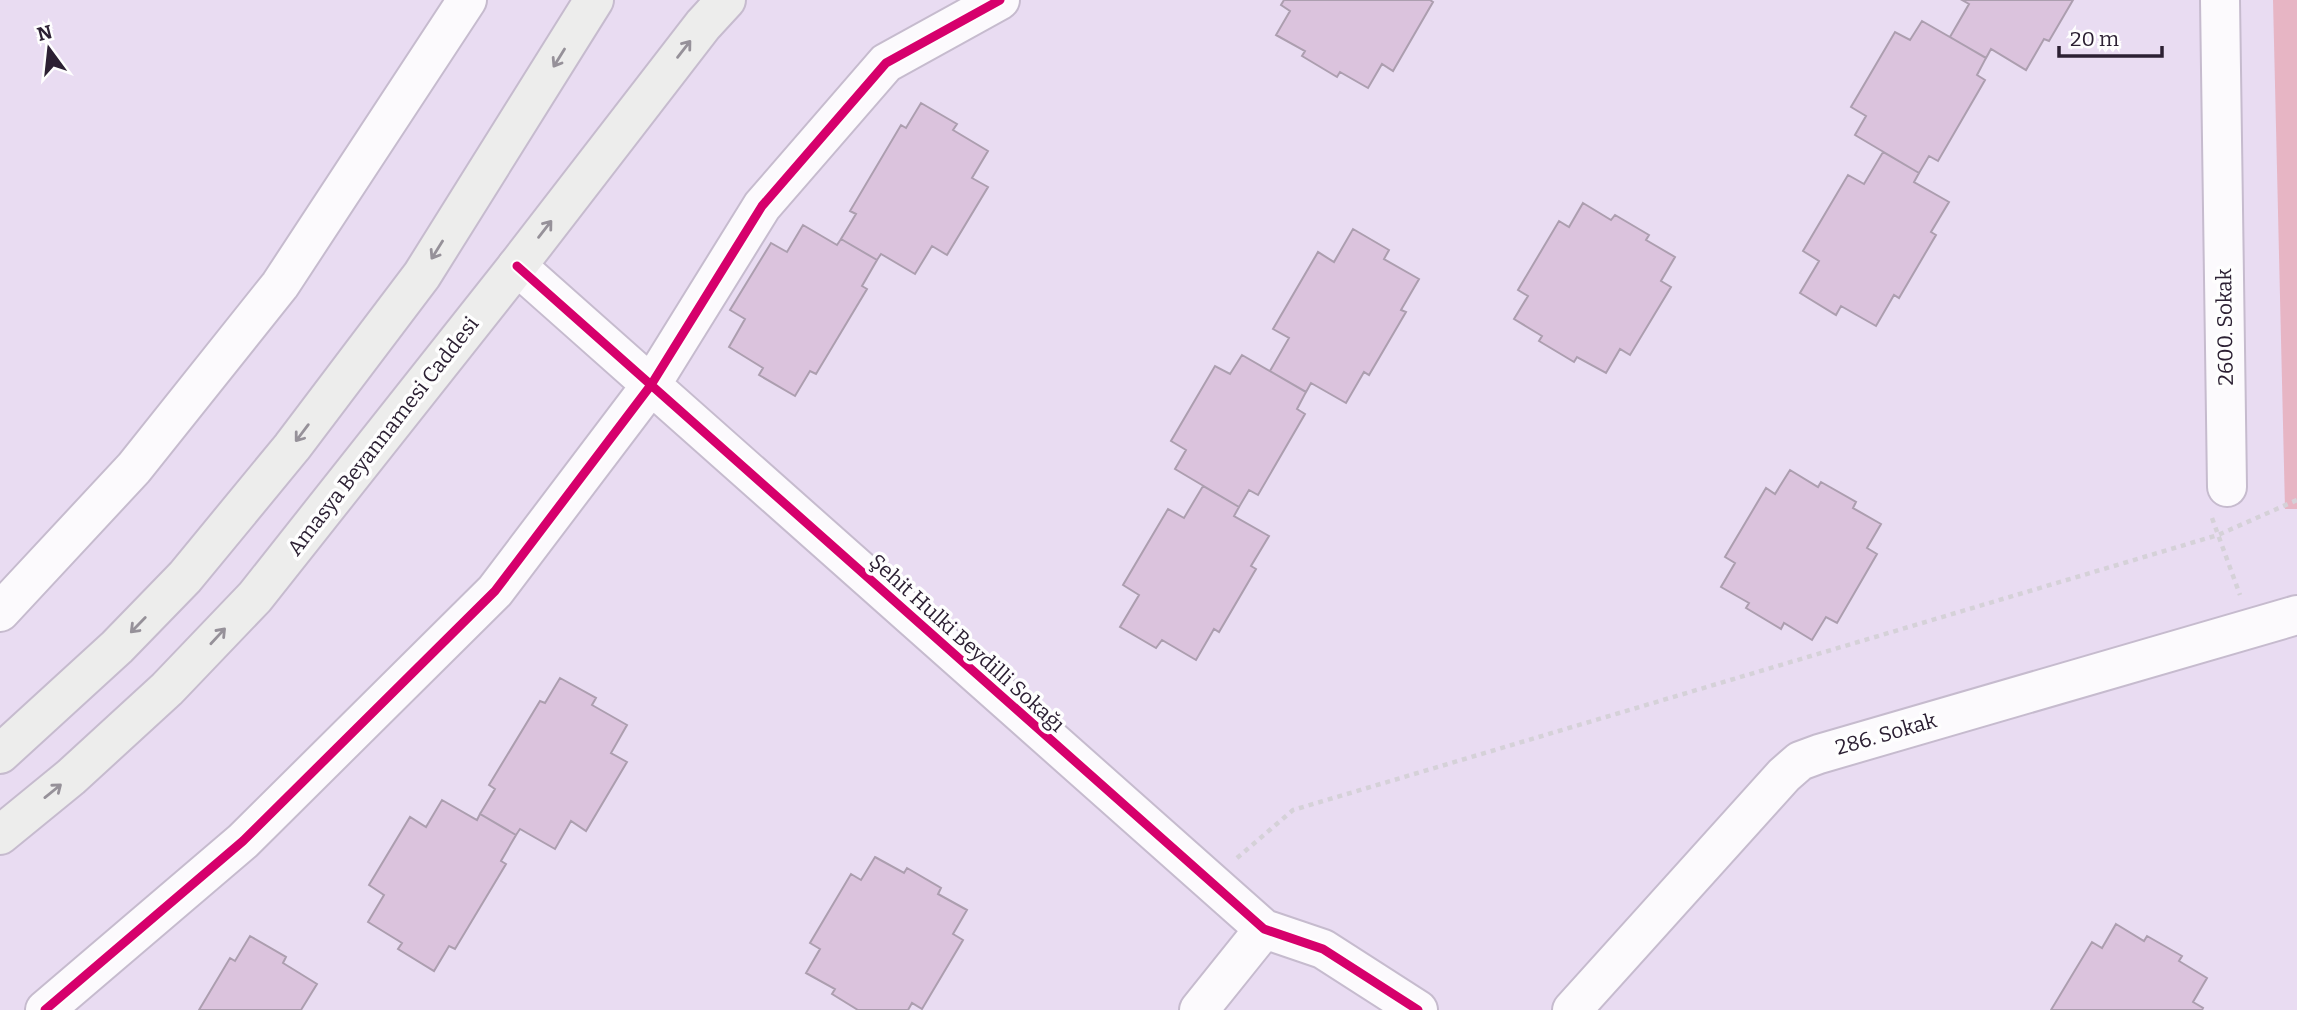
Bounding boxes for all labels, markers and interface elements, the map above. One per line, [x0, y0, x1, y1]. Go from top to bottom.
north arrow [14, 14, 84, 84]
scale bar [2059, 14, 2162, 58]
text: N [35, 20, 55, 46]
text: 20 m [2070, 26, 2119, 52]
one-way arrow [676, 41, 691, 59]
one-way arrow [552, 48, 566, 68]
one-way arrow [537, 221, 552, 239]
one-way arrow [430, 240, 444, 260]
street label: 2600. Sokak [2211, 268, 2239, 386]
street label: Amasya Beyannamesi Caddesi [282, 311, 484, 561]
one-way arrow [295, 424, 310, 443]
street label: Şehit Hulki Beydilli Sokağı [864, 548, 1070, 738]
one-way arrow [130, 616, 147, 633]
one-way arrow [210, 627, 227, 644]
street label: 286. Sokak [1832, 707, 1940, 761]
one-way arrow [43, 784, 61, 799]

